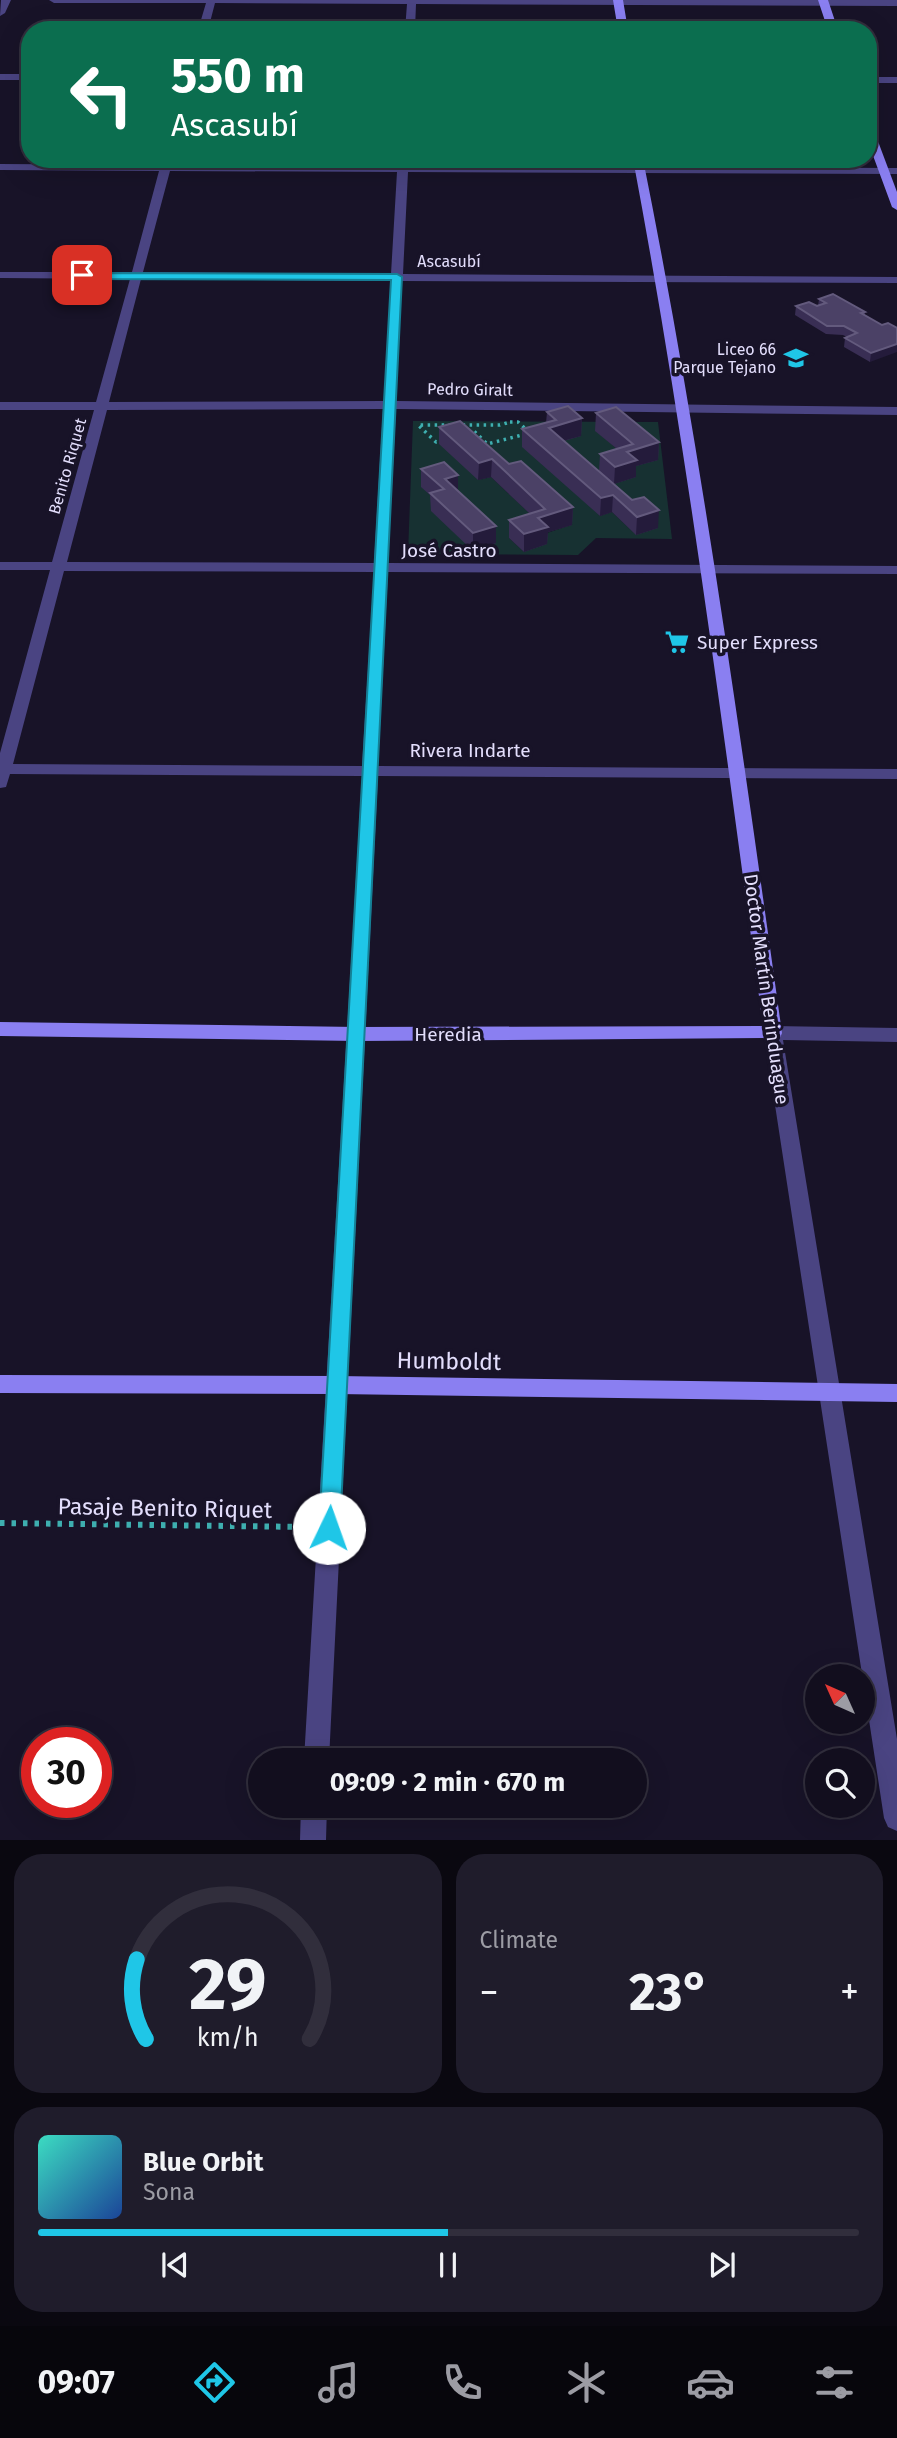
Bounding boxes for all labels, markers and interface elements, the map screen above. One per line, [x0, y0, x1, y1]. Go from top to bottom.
text: 550 m [171, 46, 305, 105]
icon: left [56, 49, 147, 140]
text: Ascasubí [171, 106, 298, 144]
pin [52, 245, 112, 305]
street label: Ascasubí [417, 252, 481, 271]
icon: arrive [63, 256, 101, 294]
place label: Liceo 66 Parque Tejano [673, 340, 776, 377]
school or university icon: Liceo 66 Parque Tejano [782, 344, 810, 372]
street label: Pedro Giralt [427, 379, 513, 400]
street label: Benito Riquet [45, 416, 90, 516]
street label: José Castro [401, 539, 497, 562]
supermarket icon: Super Express [663, 628, 691, 656]
place label: Super Express [697, 631, 818, 654]
street label: Rivera Indarte [409, 739, 531, 762]
street label: Doctor Martín Berinduague [739, 872, 794, 1106]
street label: Heredia [414, 1023, 482, 1046]
street label: Humboldt [397, 1346, 502, 1376]
position arrow [292, 1491, 366, 1565]
street label: Pasaje Benito Riquet [57, 1492, 273, 1524]
north arrow [805, 1664, 875, 1734]
map controls [805, 1664, 875, 1818]
speed limit sign: 30 [21, 1727, 112, 1818]
button: search [805, 1748, 875, 1818]
text: 09:09 · 2 min · 670 m [330, 1767, 565, 1798]
text: Climate [480, 1926, 558, 1954]
text: 29 [189, 1942, 267, 2029]
text: 23° [629, 1961, 710, 2024]
text: − [480, 1969, 499, 2015]
text: + [840, 1969, 859, 2015]
text: km/h [197, 2023, 259, 2053]
text: Blue Orbit [143, 2147, 263, 2178]
text: Sona [143, 2178, 195, 2206]
icon: previous [156, 2246, 194, 2284]
icon: pause [429, 2246, 467, 2284]
icon: next [703, 2246, 741, 2284]
icon: directions [190, 2358, 239, 2407]
icon: music [314, 2358, 363, 2407]
icon: phone [438, 2358, 487, 2407]
icon: climate [562, 2358, 611, 2407]
icon: car [686, 2358, 735, 2407]
icon: filters [810, 2358, 859, 2407]
text: 09:07 [38, 2363, 115, 2401]

